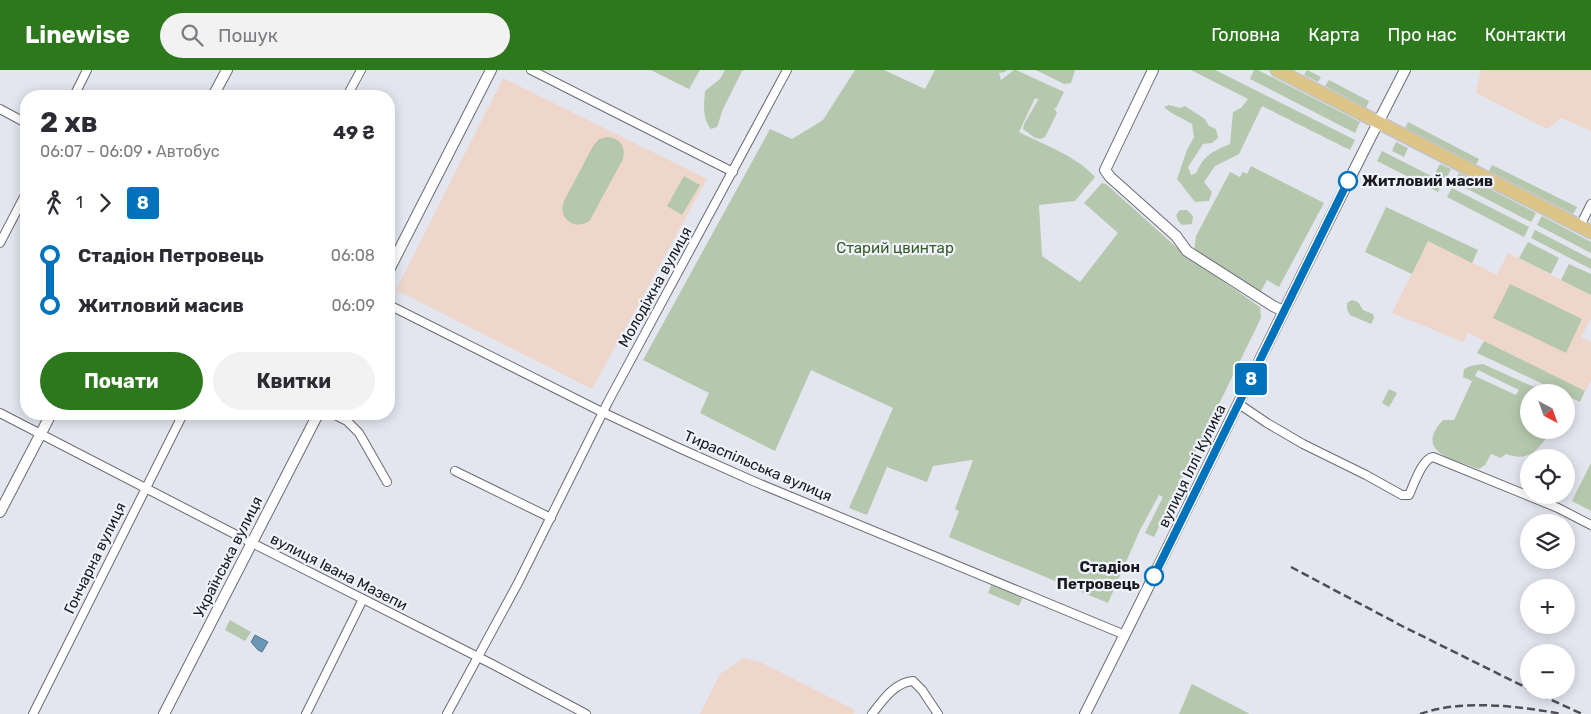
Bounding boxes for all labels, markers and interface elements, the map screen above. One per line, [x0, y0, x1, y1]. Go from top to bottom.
search box [160, 13, 510, 58]
text: Linewise [25, 21, 130, 49]
icon: search [178, 21, 206, 49]
text: Пошук [218, 24, 278, 47]
text: Головна [1211, 24, 1280, 46]
text: Карта [1308, 24, 1360, 46]
text: Про нас [1388, 24, 1457, 46]
text: Контакти [1485, 24, 1566, 46]
text: 2 хв [40, 106, 98, 139]
text: 49 ₴ [333, 121, 375, 144]
text: 06:07 – 06:09 · Автобус [40, 142, 220, 161]
marker: Житловий масив [1338, 171, 1358, 191]
place label: Житловий масив [1362, 172, 1493, 190]
icon: walk [40, 189, 68, 217]
icon: forward [91, 189, 119, 217]
text: 8 [137, 192, 149, 214]
text: 1 [76, 193, 83, 212]
street label: Молодіжна вулиця [614, 224, 696, 350]
park label: Старий цвинтар [836, 239, 954, 257]
text: Стадіон Петровець [78, 244, 264, 267]
text: 06:08 [331, 246, 375, 265]
text: Житловий масив [78, 294, 244, 317]
text: 06:09 [331, 296, 375, 315]
button: Почати [40, 352, 203, 410]
button: Квитки [213, 352, 375, 410]
line badge: 8 [1235, 363, 1267, 395]
text: 8 [1245, 368, 1257, 390]
north arrow [1520, 384, 1575, 439]
map controls [1520, 384, 1575, 699]
street label: вулиця Іллі Кулика [1154, 402, 1230, 530]
street label: Тираспільська вулиця [681, 427, 835, 505]
button: locate [1520, 449, 1575, 504]
street label: Українська вулиця [190, 493, 266, 621]
street label: Гончарна вулиця [60, 499, 130, 617]
button: layers [1520, 514, 1575, 569]
street label: вулиця Івана Мазепи [268, 530, 410, 614]
place label: Стадіон Петровець [1057, 558, 1141, 593]
marker: Стадіон Петровець [1144, 566, 1164, 586]
button: + [1520, 579, 1575, 634]
button: − [1520, 644, 1575, 699]

